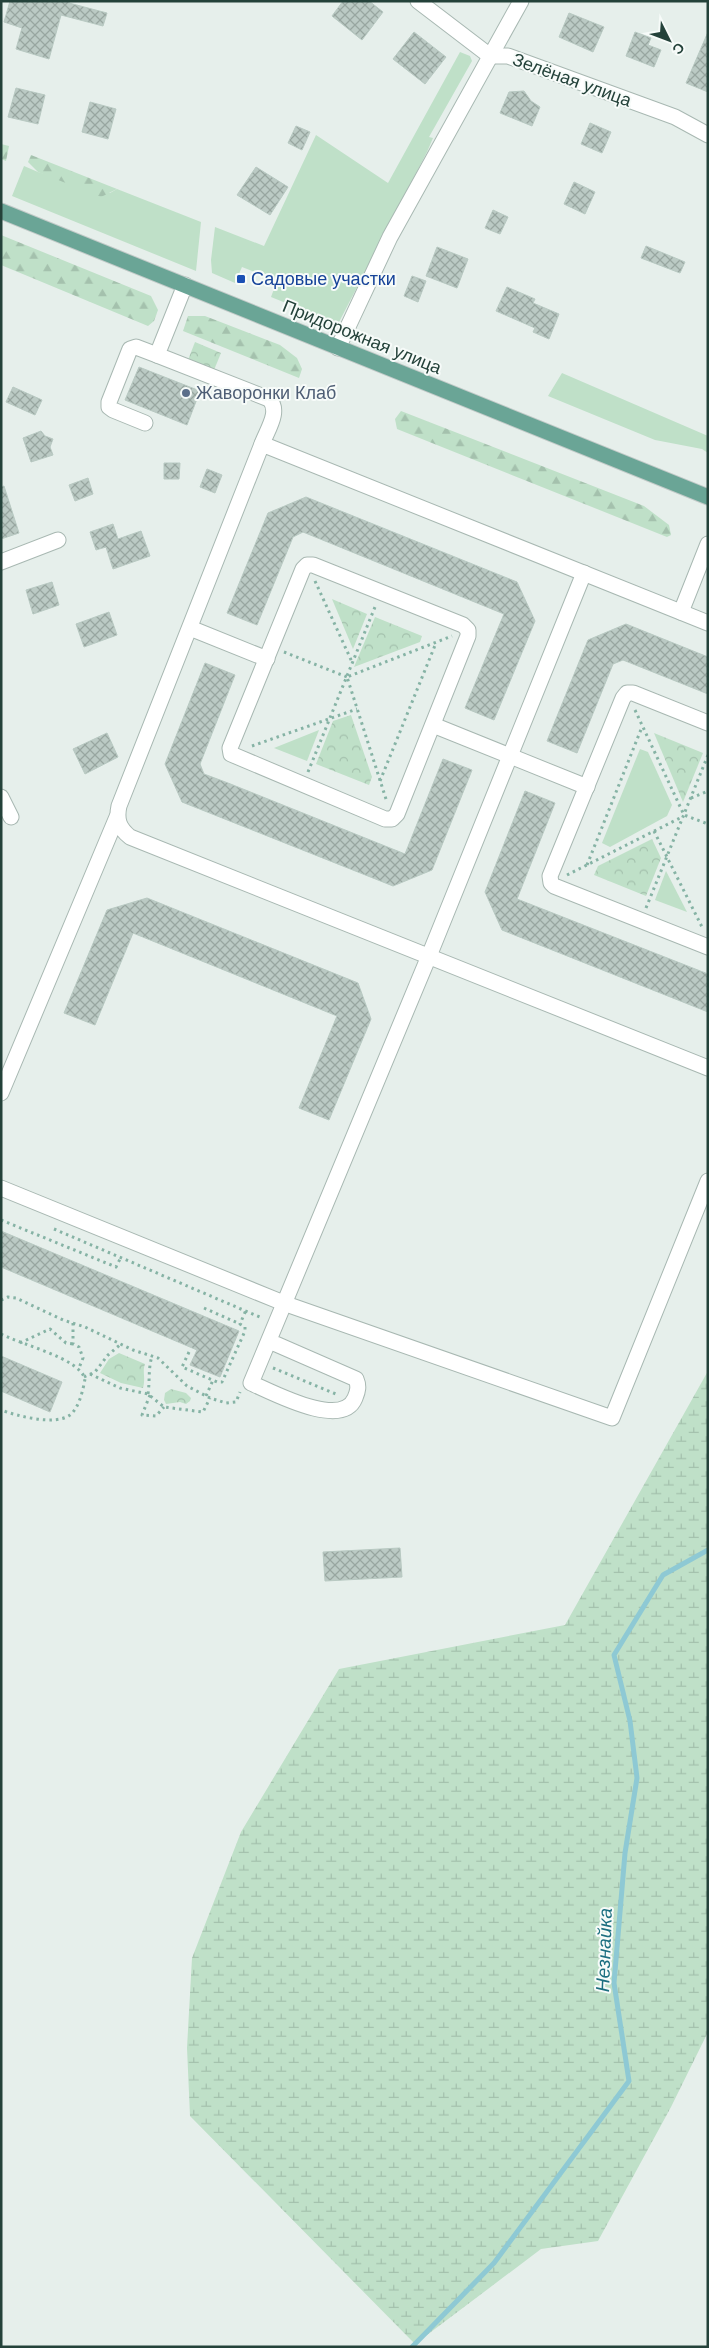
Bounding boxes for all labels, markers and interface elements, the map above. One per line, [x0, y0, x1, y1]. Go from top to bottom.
north arrow [644, 15, 694, 65]
text: С [669, 40, 688, 58]
street label: Зелёная улица [510, 49, 635, 111]
place label: Садовые участки [251, 269, 396, 289]
marker: Садовые участки [235, 273, 247, 285]
street label: Придорожная улица [280, 296, 445, 378]
place label: Жаворонки Клаб [196, 383, 336, 403]
marker: Жаворонки Клаб [180, 387, 192, 399]
water label: Незнайка [592, 1908, 616, 1992]

